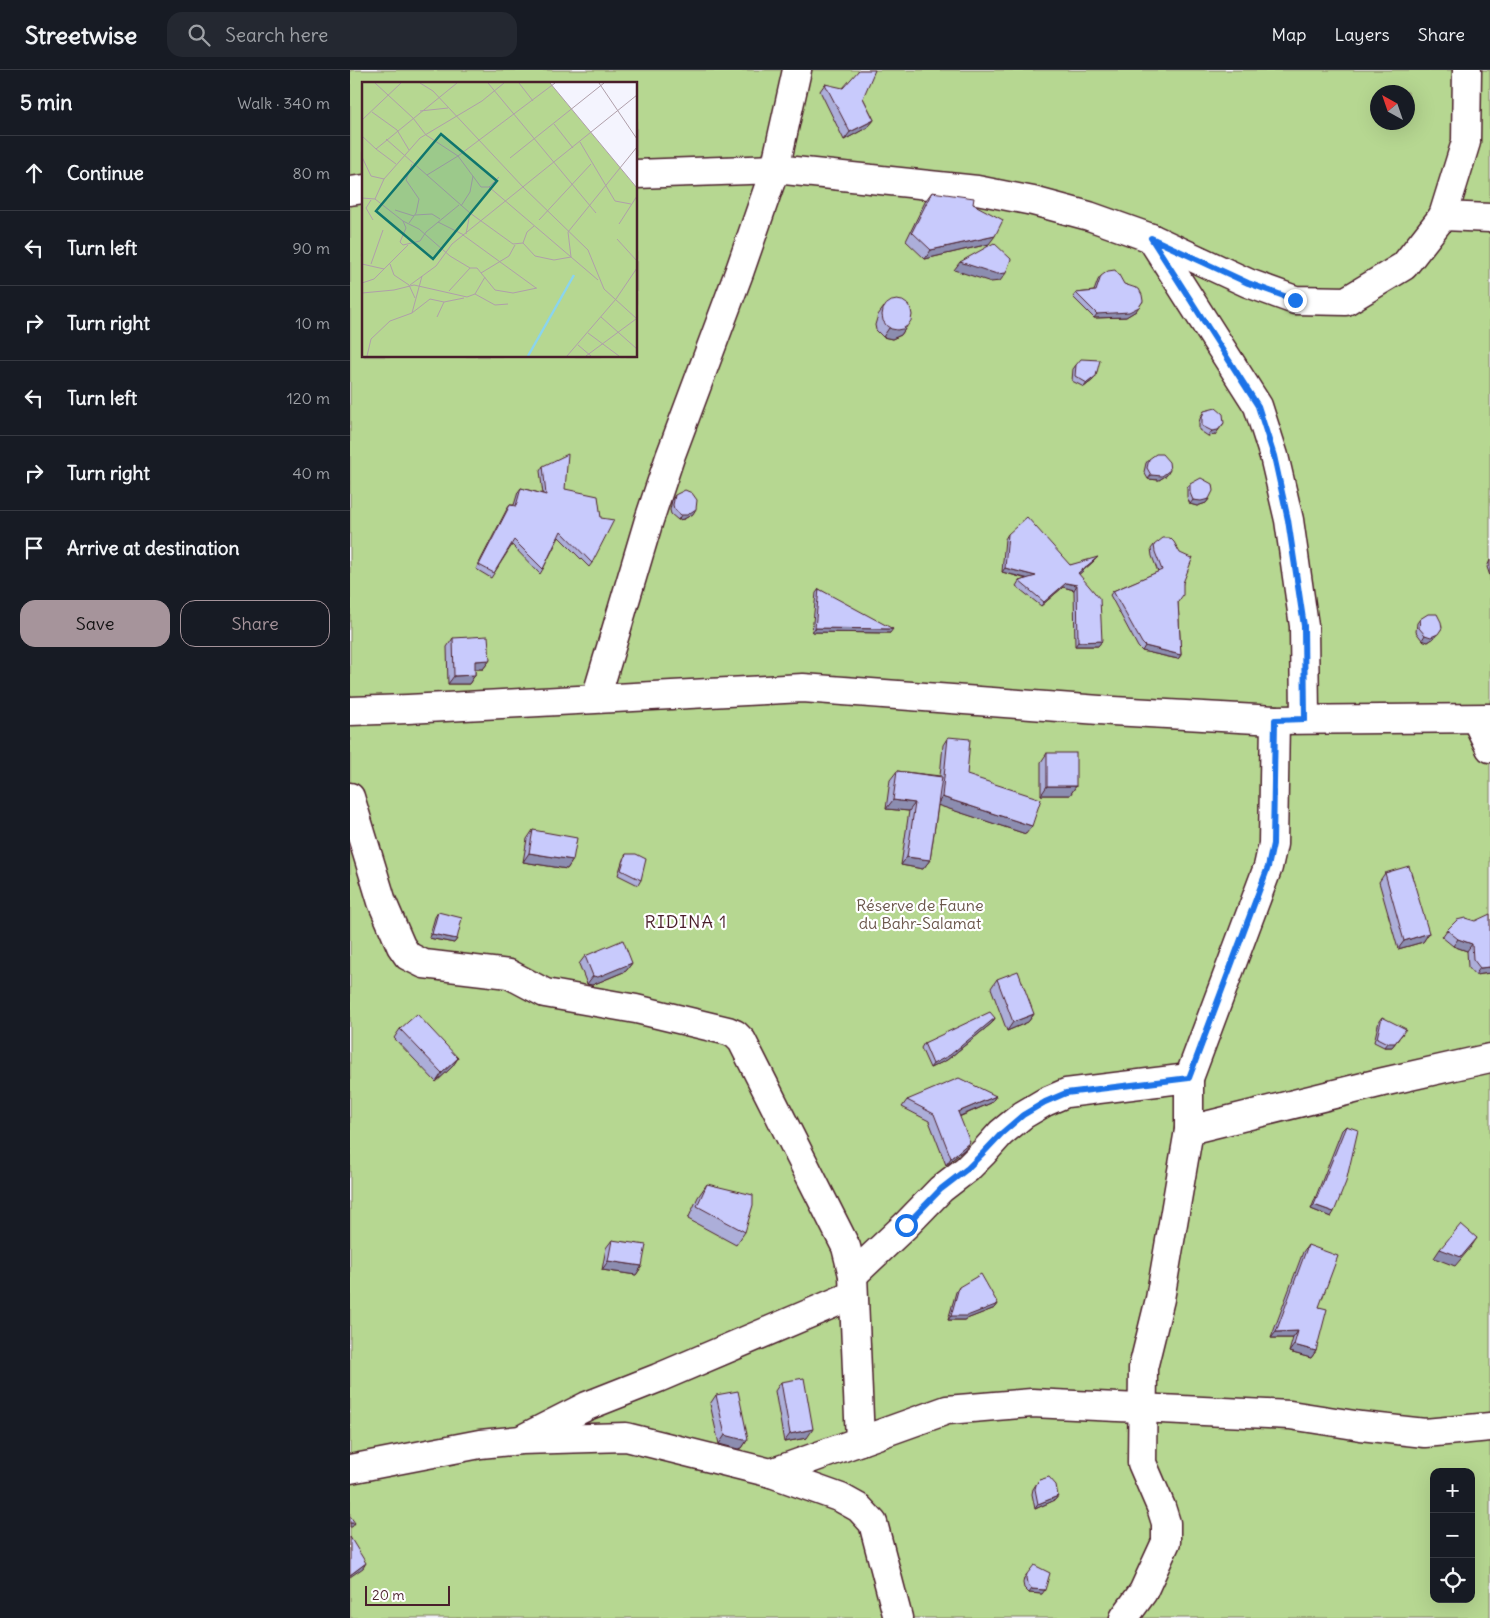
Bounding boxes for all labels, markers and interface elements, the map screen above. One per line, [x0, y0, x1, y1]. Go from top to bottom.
search box [167, 12, 517, 57]
text: Streetwise [25, 20, 137, 50]
icon: search [185, 21, 213, 49]
text: Search here [225, 23, 328, 47]
text: Map [1271, 23, 1306, 46]
text: Layers [1334, 23, 1390, 46]
text: Share [1418, 23, 1465, 46]
inset map [362, 82, 638, 358]
north arrow [1370, 85, 1415, 130]
text: 5 min [20, 89, 72, 116]
text: Walk · 340 m [237, 93, 330, 113]
icon: ahead [20, 159, 48, 187]
text: Continue [67, 161, 144, 185]
text: 80 m [292, 163, 330, 183]
icon: left [20, 234, 48, 262]
text: Turn left [67, 236, 137, 260]
text: 90 m [292, 238, 330, 258]
route end [1284, 289, 1307, 312]
icon: right [20, 309, 48, 337]
text: Turn right [67, 311, 150, 335]
text: 10 m [295, 313, 330, 333]
icon: left [20, 384, 48, 412]
text: Turn left [67, 386, 137, 410]
text: 120 m [287, 388, 330, 408]
icon: right [20, 459, 48, 487]
text: Turn right [67, 461, 150, 485]
text: 40 m [292, 463, 330, 483]
icon: arrive [20, 534, 48, 562]
text: Arrive at destination [67, 536, 240, 560]
button: Save [20, 600, 170, 647]
button: Share [180, 600, 330, 647]
park label: Réserve de Faune du Bahr-Salamat [856, 895, 984, 933]
district label: RIDINA 1 [645, 910, 727, 933]
route start [895, 1214, 918, 1237]
map controls [1430, 1468, 1475, 1603]
button: + [1430, 1468, 1475, 1513]
button: − [1430, 1513, 1475, 1558]
button: locate [1430, 1558, 1475, 1603]
scale bar [365, 1583, 450, 1606]
text: 20 m [372, 1586, 405, 1604]

